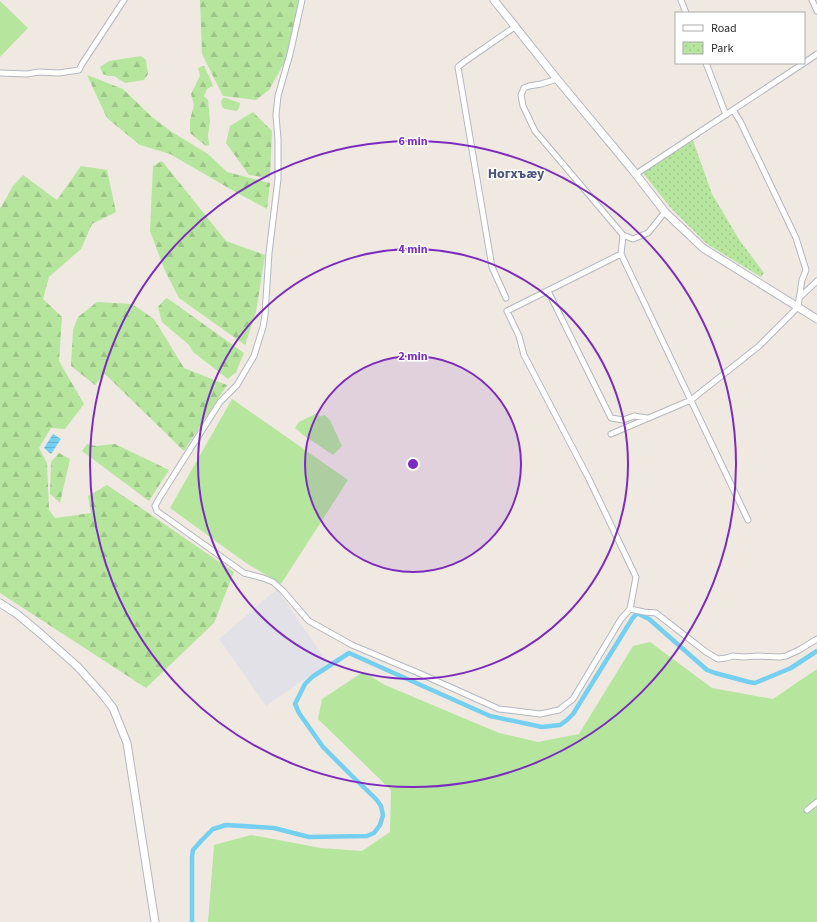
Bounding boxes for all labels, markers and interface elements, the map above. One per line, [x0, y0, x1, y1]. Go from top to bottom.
legend [675, 12, 805, 64]
text: Road [711, 20, 737, 37]
text: Park [711, 40, 733, 57]
text: 6 min [398, 133, 428, 150]
district label: Ногхъæу [488, 164, 545, 184]
text: 4 min [398, 241, 428, 258]
text: 2 min [398, 348, 428, 365]
centre of rings [406, 457, 420, 471]

